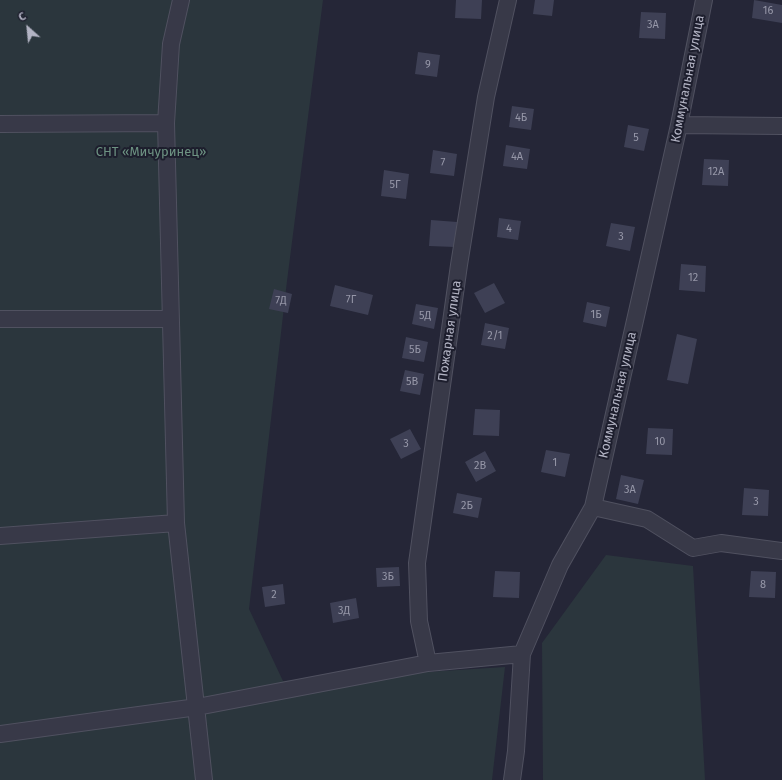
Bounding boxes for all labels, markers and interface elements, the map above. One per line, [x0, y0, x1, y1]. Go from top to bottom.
house number: 16 [763, 4, 773, 18]
north arrow [8, 8, 48, 48]
text: С [17, 10, 28, 24]
street label: Коммунальная улица [668, 14, 708, 144]
house number: 3А [647, 18, 659, 32]
house number: 9 [425, 58, 431, 72]
house number: 4Б [515, 111, 527, 125]
house number: 5 [633, 131, 639, 145]
park label: СНТ «Мичуринец» [96, 144, 206, 160]
house number: 4А [511, 150, 523, 164]
house number: 7 [441, 156, 445, 170]
house number: 12А [708, 165, 724, 179]
house number: 5Г [389, 178, 401, 192]
house number: 4 [506, 222, 512, 236]
house number: 3 [618, 230, 624, 244]
house number: 12 [688, 271, 698, 285]
street label: Пожарная улица [435, 280, 465, 382]
house number: 7Г [346, 293, 356, 307]
house number: 7Д [275, 294, 287, 308]
house number: 1Б [590, 308, 602, 322]
house number: 5Д [419, 309, 431, 323]
house number: 2/1 [487, 329, 503, 343]
street label: Коммунальная улица [596, 330, 640, 460]
house number: 5Б [409, 343, 421, 357]
house number: 5В [406, 375, 418, 389]
house number: 10 [655, 435, 665, 449]
house number: 3 [403, 437, 409, 451]
house number: 1 [553, 456, 557, 470]
house number: 2В [474, 459, 486, 473]
house number: 3А [624, 483, 636, 497]
house number: 3 [753, 495, 759, 509]
house number: 2Б [461, 499, 473, 513]
house number: 3Б [382, 570, 394, 584]
house number: 8 [760, 578, 766, 592]
house number: 2 [271, 588, 277, 602]
house number: 3Д [338, 604, 350, 618]

